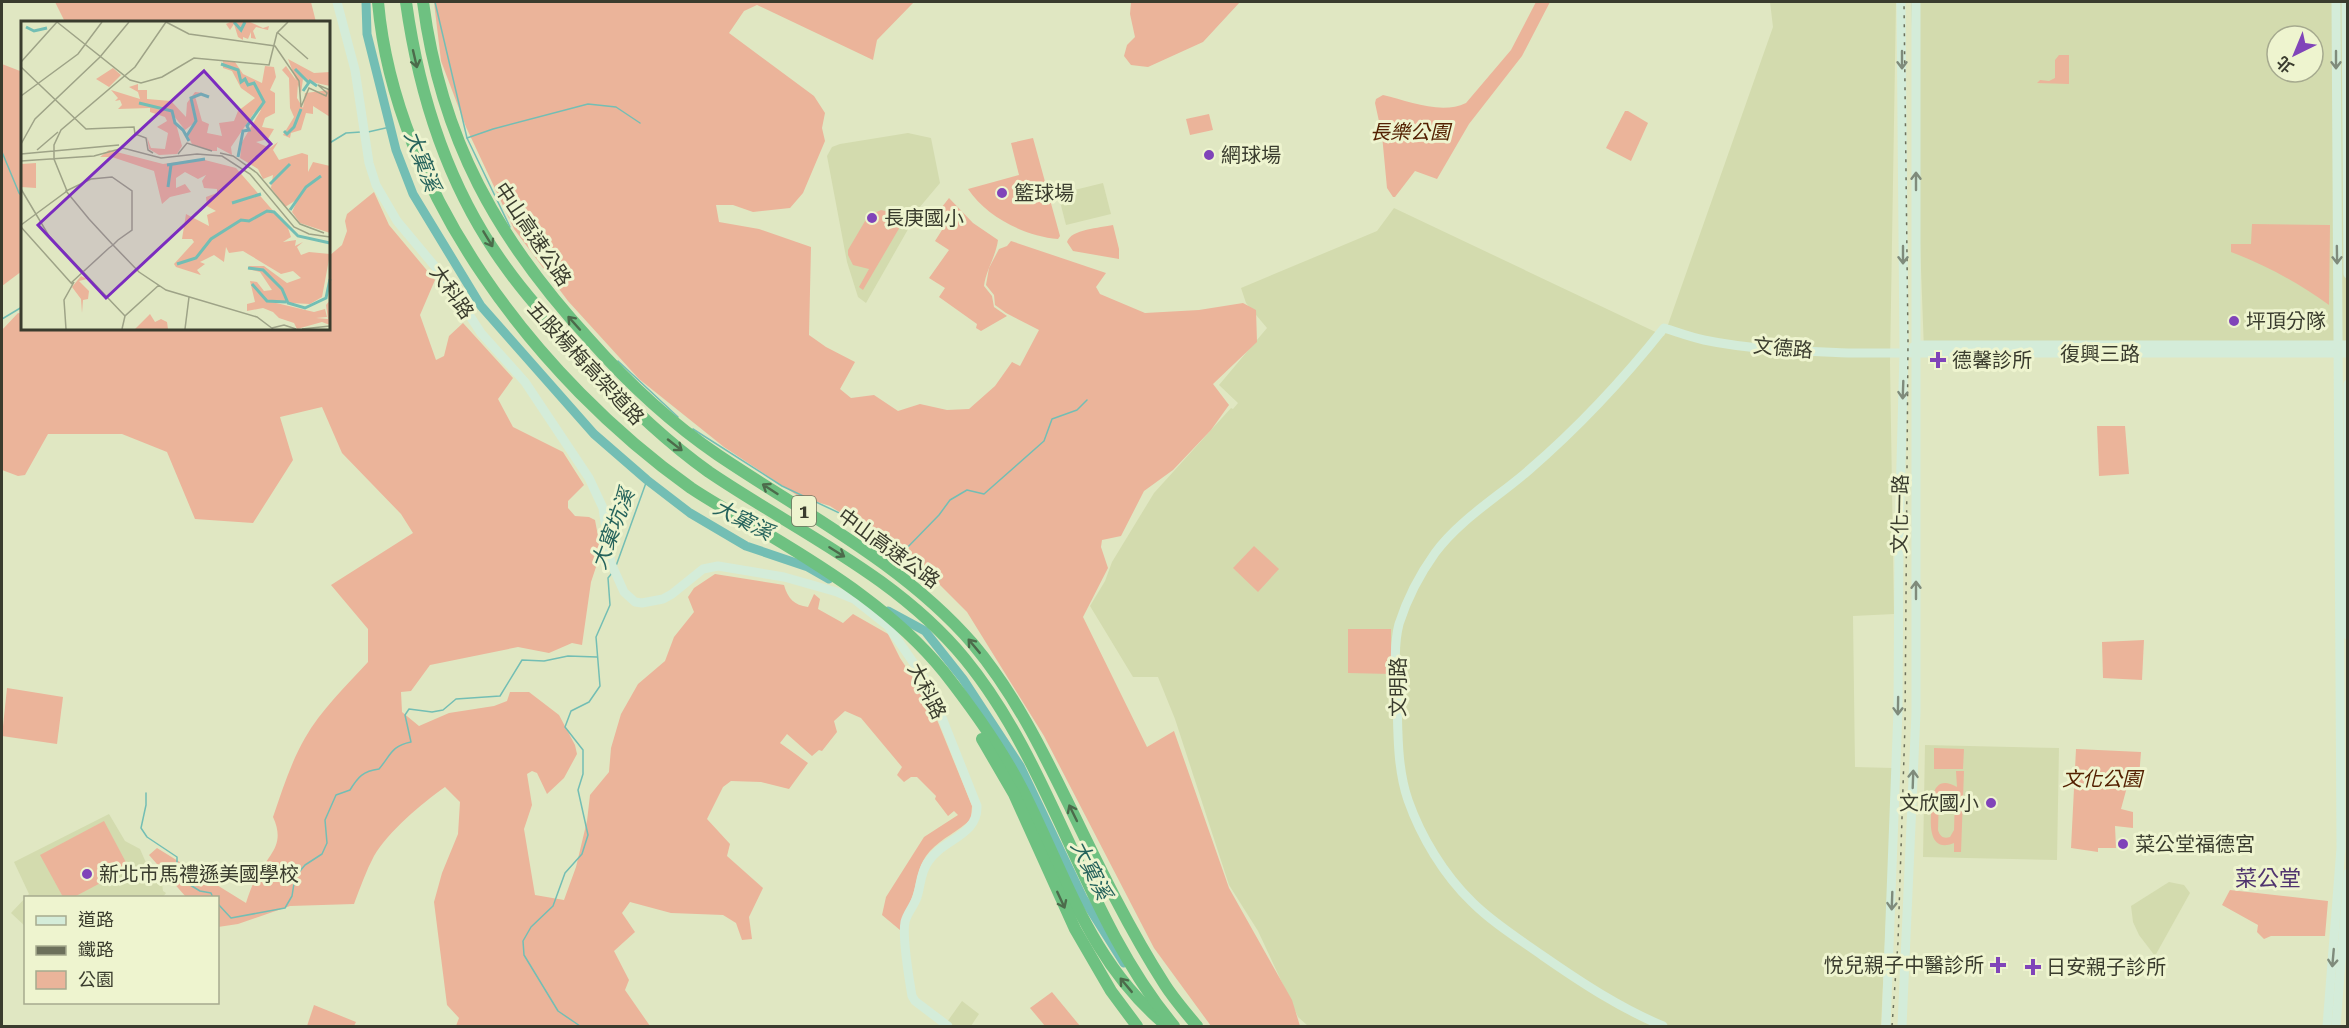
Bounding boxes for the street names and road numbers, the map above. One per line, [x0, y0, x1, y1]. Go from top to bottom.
street label: 中山高速公路 [489, 178, 577, 290]
street label: 大科路 [425, 261, 479, 323]
street label: 五股楊梅高架道路 [523, 296, 649, 430]
street label: 文德路 [1752, 333, 1814, 363]
street label: 復興三路 [2060, 342, 2140, 366]
street label: 文化一路 [1887, 474, 1913, 554]
road number: 1 [792, 496, 816, 526]
street label: 中山高速公路 [833, 503, 945, 593]
street label: 文明路 [1386, 657, 1410, 717]
street label: 大科路 [903, 659, 951, 723]

